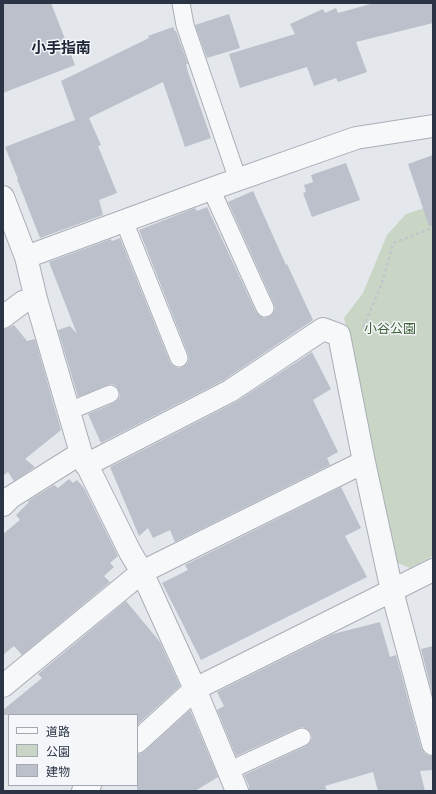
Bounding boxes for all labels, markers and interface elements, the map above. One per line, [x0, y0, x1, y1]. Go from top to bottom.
district label: 小手指南 [31, 40, 91, 58]
park label: 小谷公園 [364, 321, 416, 337]
legend [8, 714, 138, 786]
text: 道路 [46, 724, 70, 739]
text: 公園 [46, 744, 70, 759]
text: 建物 [46, 764, 70, 779]

